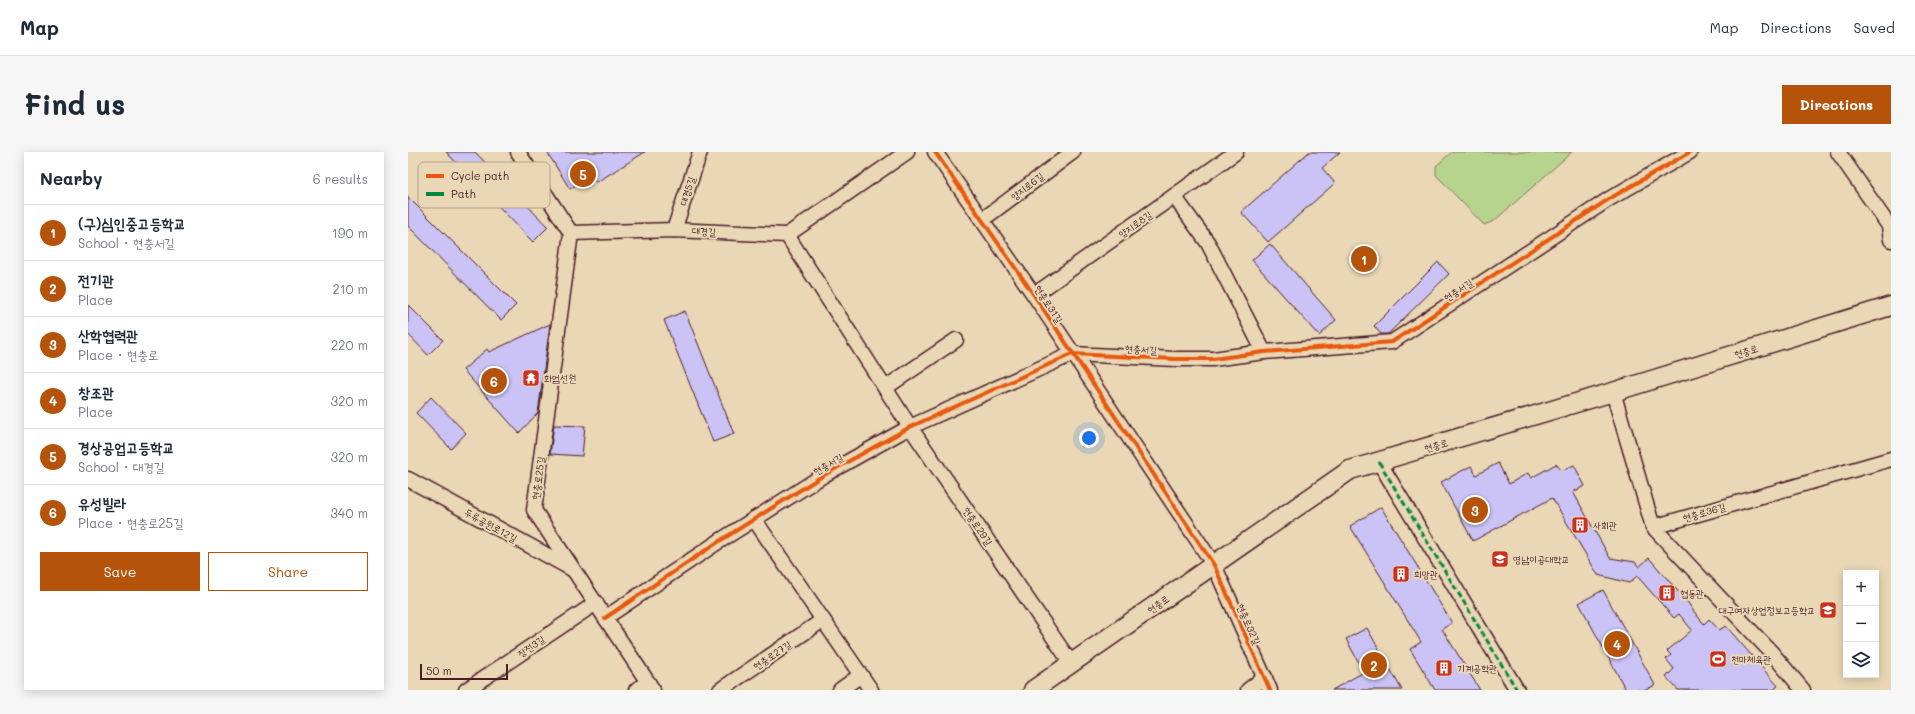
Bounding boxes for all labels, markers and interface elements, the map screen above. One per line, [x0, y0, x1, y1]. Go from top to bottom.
text: Map [20, 15, 59, 40]
text: Map [1710, 18, 1738, 37]
text: Directions [1760, 18, 1831, 37]
text: Saved [1853, 18, 1895, 37]
button: Directions [1782, 85, 1891, 124]
text: Find us [24, 86, 125, 122]
pin: 5 [570, 159, 596, 189]
legend [418, 162, 550, 208]
text: Nearby [40, 167, 102, 189]
text: Cycle path [451, 168, 509, 183]
street label: 양지로6길 [1008, 169, 1046, 203]
text: 6 results [313, 170, 368, 187]
street label: 대경5길 [676, 175, 698, 207]
text: Path [451, 186, 476, 201]
street label: 양지로8길 [1115, 207, 1155, 241]
text: (구)심인중고등학교 [78, 213, 186, 233]
street label: 대경길 [692, 223, 716, 239]
text: 1 [50, 224, 56, 241]
text: 190 m [332, 224, 368, 241]
text: School · 현충서길 [78, 234, 175, 251]
pin: 1 [1351, 244, 1377, 274]
text: 전기관 [78, 270, 114, 290]
street label: 현충서길 [1441, 275, 1475, 305]
text: 2 [49, 280, 57, 297]
text: 210 m [332, 280, 368, 297]
street label: 현충로31길 [1032, 282, 1066, 326]
text: Place [78, 291, 113, 308]
text: 산학협력관 [78, 325, 138, 345]
text: 3 [49, 336, 57, 353]
text: 220 m [331, 336, 368, 353]
street label: 현충서길 [1125, 341, 1157, 357]
street label: 현충로 [1732, 341, 1760, 361]
text: Place · 현충로 [78, 346, 158, 363]
pin: 6 [481, 366, 507, 396]
temple icon: 화엄선원 [521, 368, 541, 388]
place label: 화엄선원 [544, 371, 576, 385]
text: 창조관 [78, 382, 114, 402]
text: 4 [49, 392, 57, 409]
text: 320 m [331, 392, 368, 409]
text: Place [78, 403, 113, 420]
your location [1079, 428, 1099, 448]
street label: 현충로 [1422, 435, 1450, 455]
text: 경상공업고등학교 [78, 437, 175, 457]
text: 5 [49, 448, 57, 465]
text: 320 m [331, 448, 368, 465]
street label: 현충서길 [811, 450, 845, 478]
street label: 현충로25길 [528, 455, 548, 501]
text: School · 대경길 [78, 458, 164, 475]
text: 유성빌라 [78, 493, 126, 513]
pin: 3 [1462, 495, 1488, 525]
street label: 현충로36길 [1681, 499, 1727, 525]
text: 6 [49, 504, 57, 521]
text: 340 m [330, 504, 368, 521]
street label: 현충로29길 [960, 504, 996, 548]
street label: 두류공원로12길 [462, 505, 520, 545]
text: Place · 현충로25길 [78, 514, 184, 531]
building icon: 사회관 [1570, 515, 1590, 535]
place label: 사회관 [1593, 518, 1617, 532]
school or university icon: 영남이공대학교 [1490, 549, 1510, 569]
button: Save [40, 552, 200, 591]
button: Share [208, 552, 368, 591]
place label: 영남이공대학교 [1513, 552, 1569, 566]
building icon: 희망관 [1391, 564, 1411, 584]
place label: 희망관 [1414, 567, 1438, 581]
map controls [1843, 570, 1879, 678]
button: + [1843, 570, 1879, 606]
building icon: 협동관 [1657, 583, 1677, 603]
place label: 협동관 [1680, 586, 1704, 600]
street label: 현충로 [1144, 591, 1172, 617]
school or university icon: 대구여자상업정보고등학교 [1818, 600, 1838, 620]
street label: 현충로32길 [1234, 601, 1264, 647]
place label: 대구여자상업정보고등학교 [1718, 603, 1815, 617]
button: − [1843, 606, 1879, 642]
pin: 4 [1604, 629, 1630, 659]
street label: 장전3길 [515, 632, 547, 660]
street label: 현충로27길 [750, 637, 794, 673]
button: layers [1843, 642, 1879, 678]
sports icon: 천마체육관 [1708, 649, 1728, 669]
pin: 2 [1361, 650, 1387, 680]
place label: 천마체육관 [1731, 652, 1771, 666]
building icon: 기계공학관 [1434, 658, 1454, 678]
place label: 기계공학관 [1457, 661, 1497, 675]
scale bar [420, 662, 508, 681]
text: 50 m [426, 663, 452, 678]

